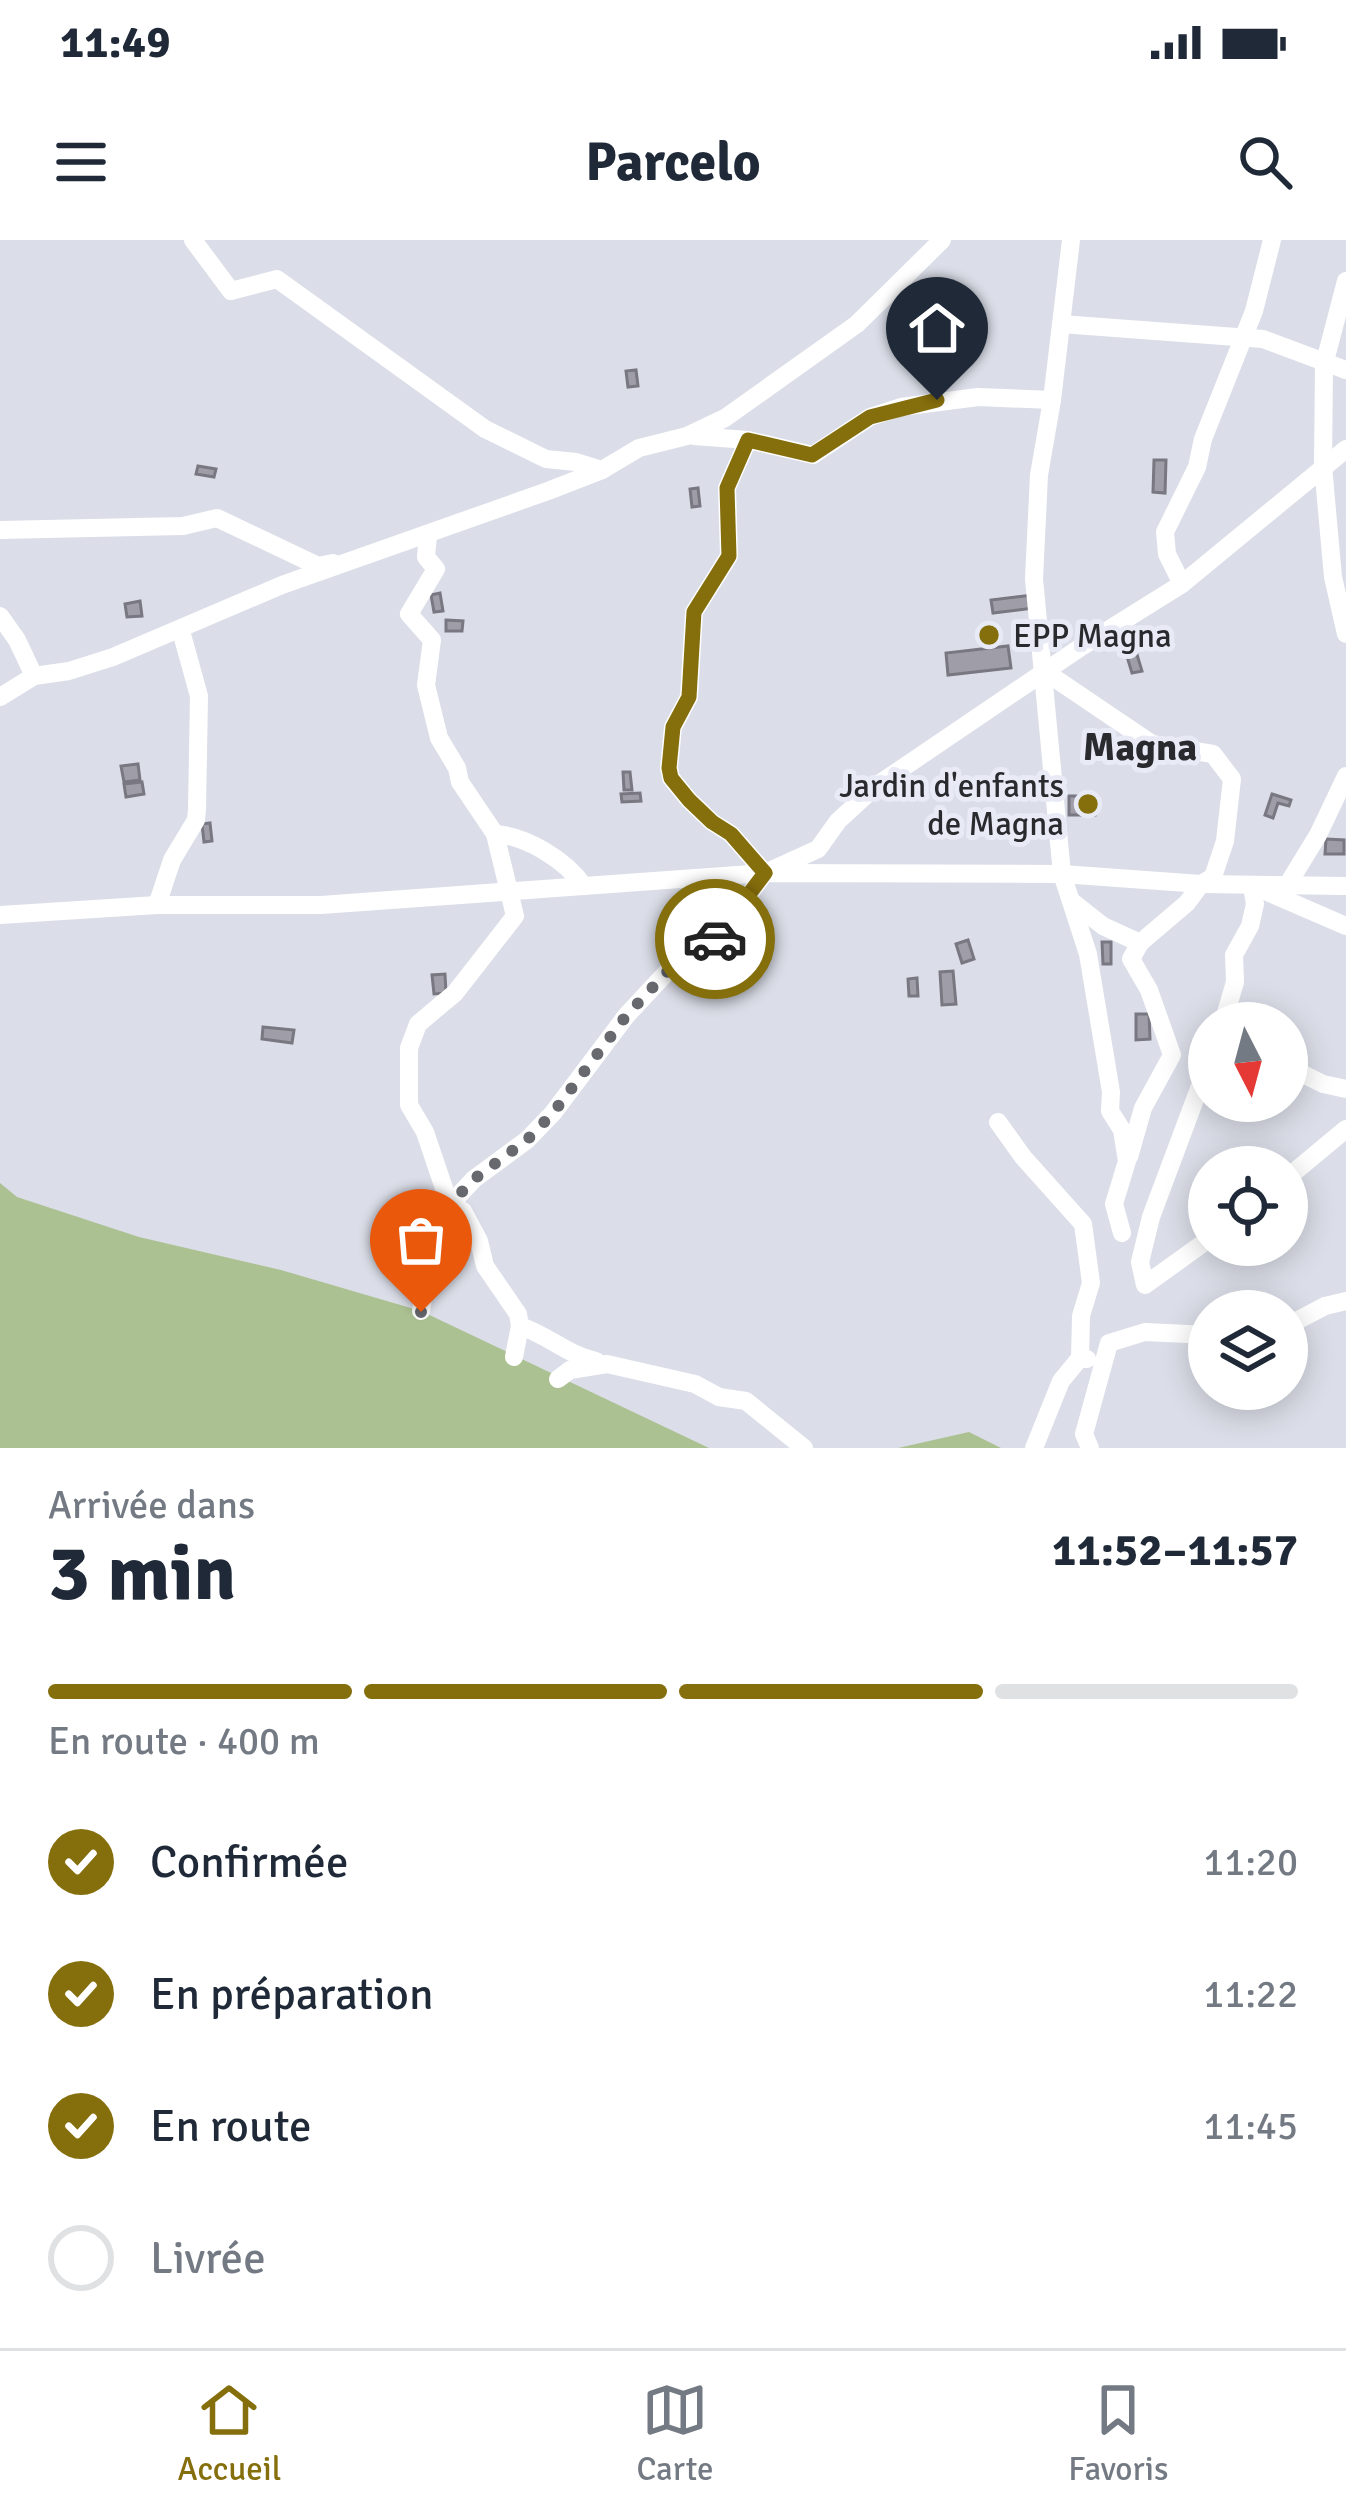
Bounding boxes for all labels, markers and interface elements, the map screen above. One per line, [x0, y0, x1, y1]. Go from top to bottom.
text: 11:49 [60, 15, 170, 70]
icon: menu [48, 129, 114, 195]
text: Parcelo [585, 129, 761, 196]
icon: search [1232, 129, 1298, 195]
pin [886, 277, 988, 400]
icon: home [904, 295, 970, 361]
place label: EPP Magna [1013, 616, 1172, 657]
marker: EPP Magna [976, 622, 1002, 648]
district label: Magna [1083, 723, 1197, 771]
place label: Jardin d'enfants de Magna [839, 766, 1064, 845]
marker: Jardin d'enfants de Magna [1075, 791, 1101, 817]
courier [655, 879, 775, 999]
icon: car [682, 906, 748, 972]
north arrow [1188, 1002, 1308, 1122]
map controls [1188, 1002, 1308, 1410]
button: locate [1188, 1146, 1308, 1266]
pin [370, 1189, 472, 1312]
icon: bag [388, 1207, 454, 1273]
button: layers [1188, 1290, 1308, 1410]
text: Arrivée dans [48, 1481, 255, 1529]
text: 11:52–11:57 [1052, 1523, 1298, 1578]
text: 3 min [48, 1526, 236, 1622]
text: En route · 400 m [48, 1717, 320, 1765]
icon: check [48, 1829, 114, 1895]
text: Confirmée [150, 1835, 348, 1890]
text: 11:20 [1203, 1838, 1298, 1886]
icon: check [48, 1961, 114, 2027]
text: En préparation [150, 1967, 433, 2022]
text: 11:22 [1203, 1970, 1298, 2018]
icon: check [48, 2093, 114, 2159]
text: En route [150, 2099, 312, 2154]
text: 11:45 [1203, 2102, 1298, 2150]
text: Livrée [150, 2231, 266, 2286]
tab: Accueil [177, 2377, 281, 2490]
tab: Carte [636, 2377, 713, 2490]
tab: Favoris [1068, 2377, 1169, 2490]

